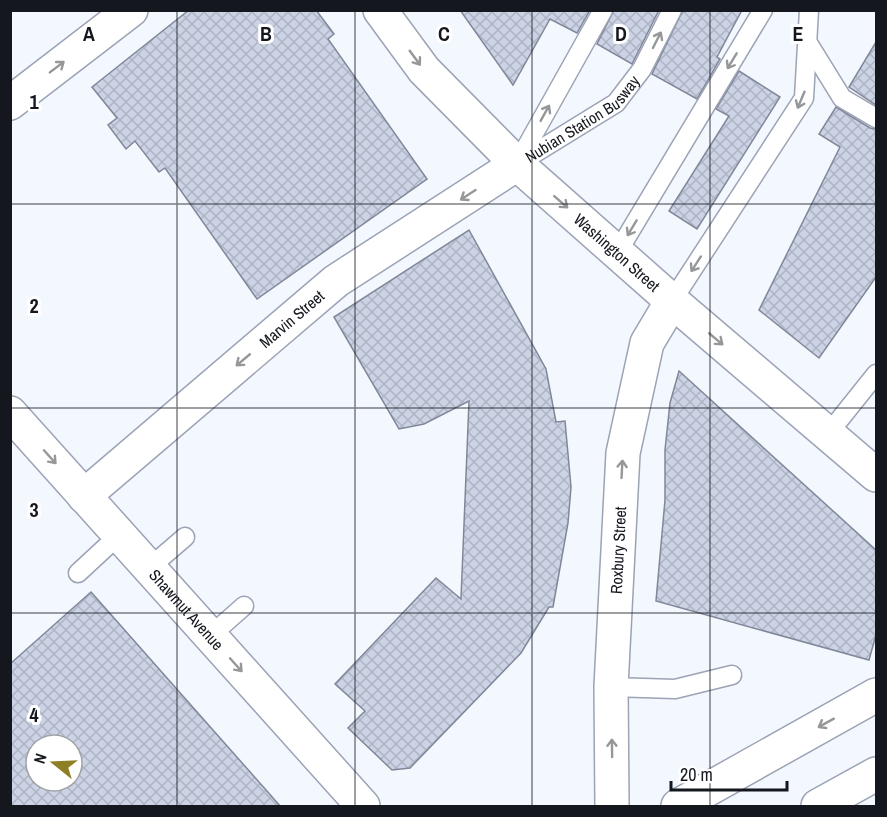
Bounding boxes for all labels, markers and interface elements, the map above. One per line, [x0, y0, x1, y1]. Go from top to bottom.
text: A [83, 20, 95, 47]
text: B [260, 20, 272, 47]
text: C [438, 20, 450, 47]
text: D [615, 20, 627, 47]
text: E [793, 20, 804, 47]
one-way arrow [652, 31, 663, 49]
one-way arrow [409, 49, 421, 65]
one-way arrow [726, 52, 738, 69]
one-way arrow [49, 61, 65, 74]
street label: Nubian Station Busway [521, 70, 645, 167]
text: 1 [29, 88, 39, 115]
one-way arrow [795, 91, 806, 109]
one-way arrow [540, 105, 552, 122]
one-way arrow [460, 190, 477, 202]
one-way arrow [553, 196, 569, 209]
street label: Washington Street [569, 208, 665, 297]
one-way arrow [626, 219, 638, 236]
one-way arrow [689, 255, 701, 272]
street label: Marvin Street [255, 285, 329, 353]
text: 2 [29, 292, 39, 319]
one-way arrow [708, 332, 724, 345]
one-way arrow [236, 353, 251, 367]
one-way arrow [43, 449, 57, 464]
one-way arrow [617, 460, 628, 480]
text: 3 [29, 496, 39, 523]
street label: Roxbury Street [605, 506, 631, 594]
street label: Shawmut Avenue [144, 564, 229, 655]
one-way arrow [229, 657, 243, 672]
text: 4 [29, 701, 39, 728]
one-way arrow [817, 718, 834, 730]
north arrow [24, 733, 84, 793]
one-way arrow [606, 739, 618, 759]
text: N [28, 750, 52, 766]
scale bar [671, 754, 786, 792]
text: 20 m [680, 762, 713, 787]

